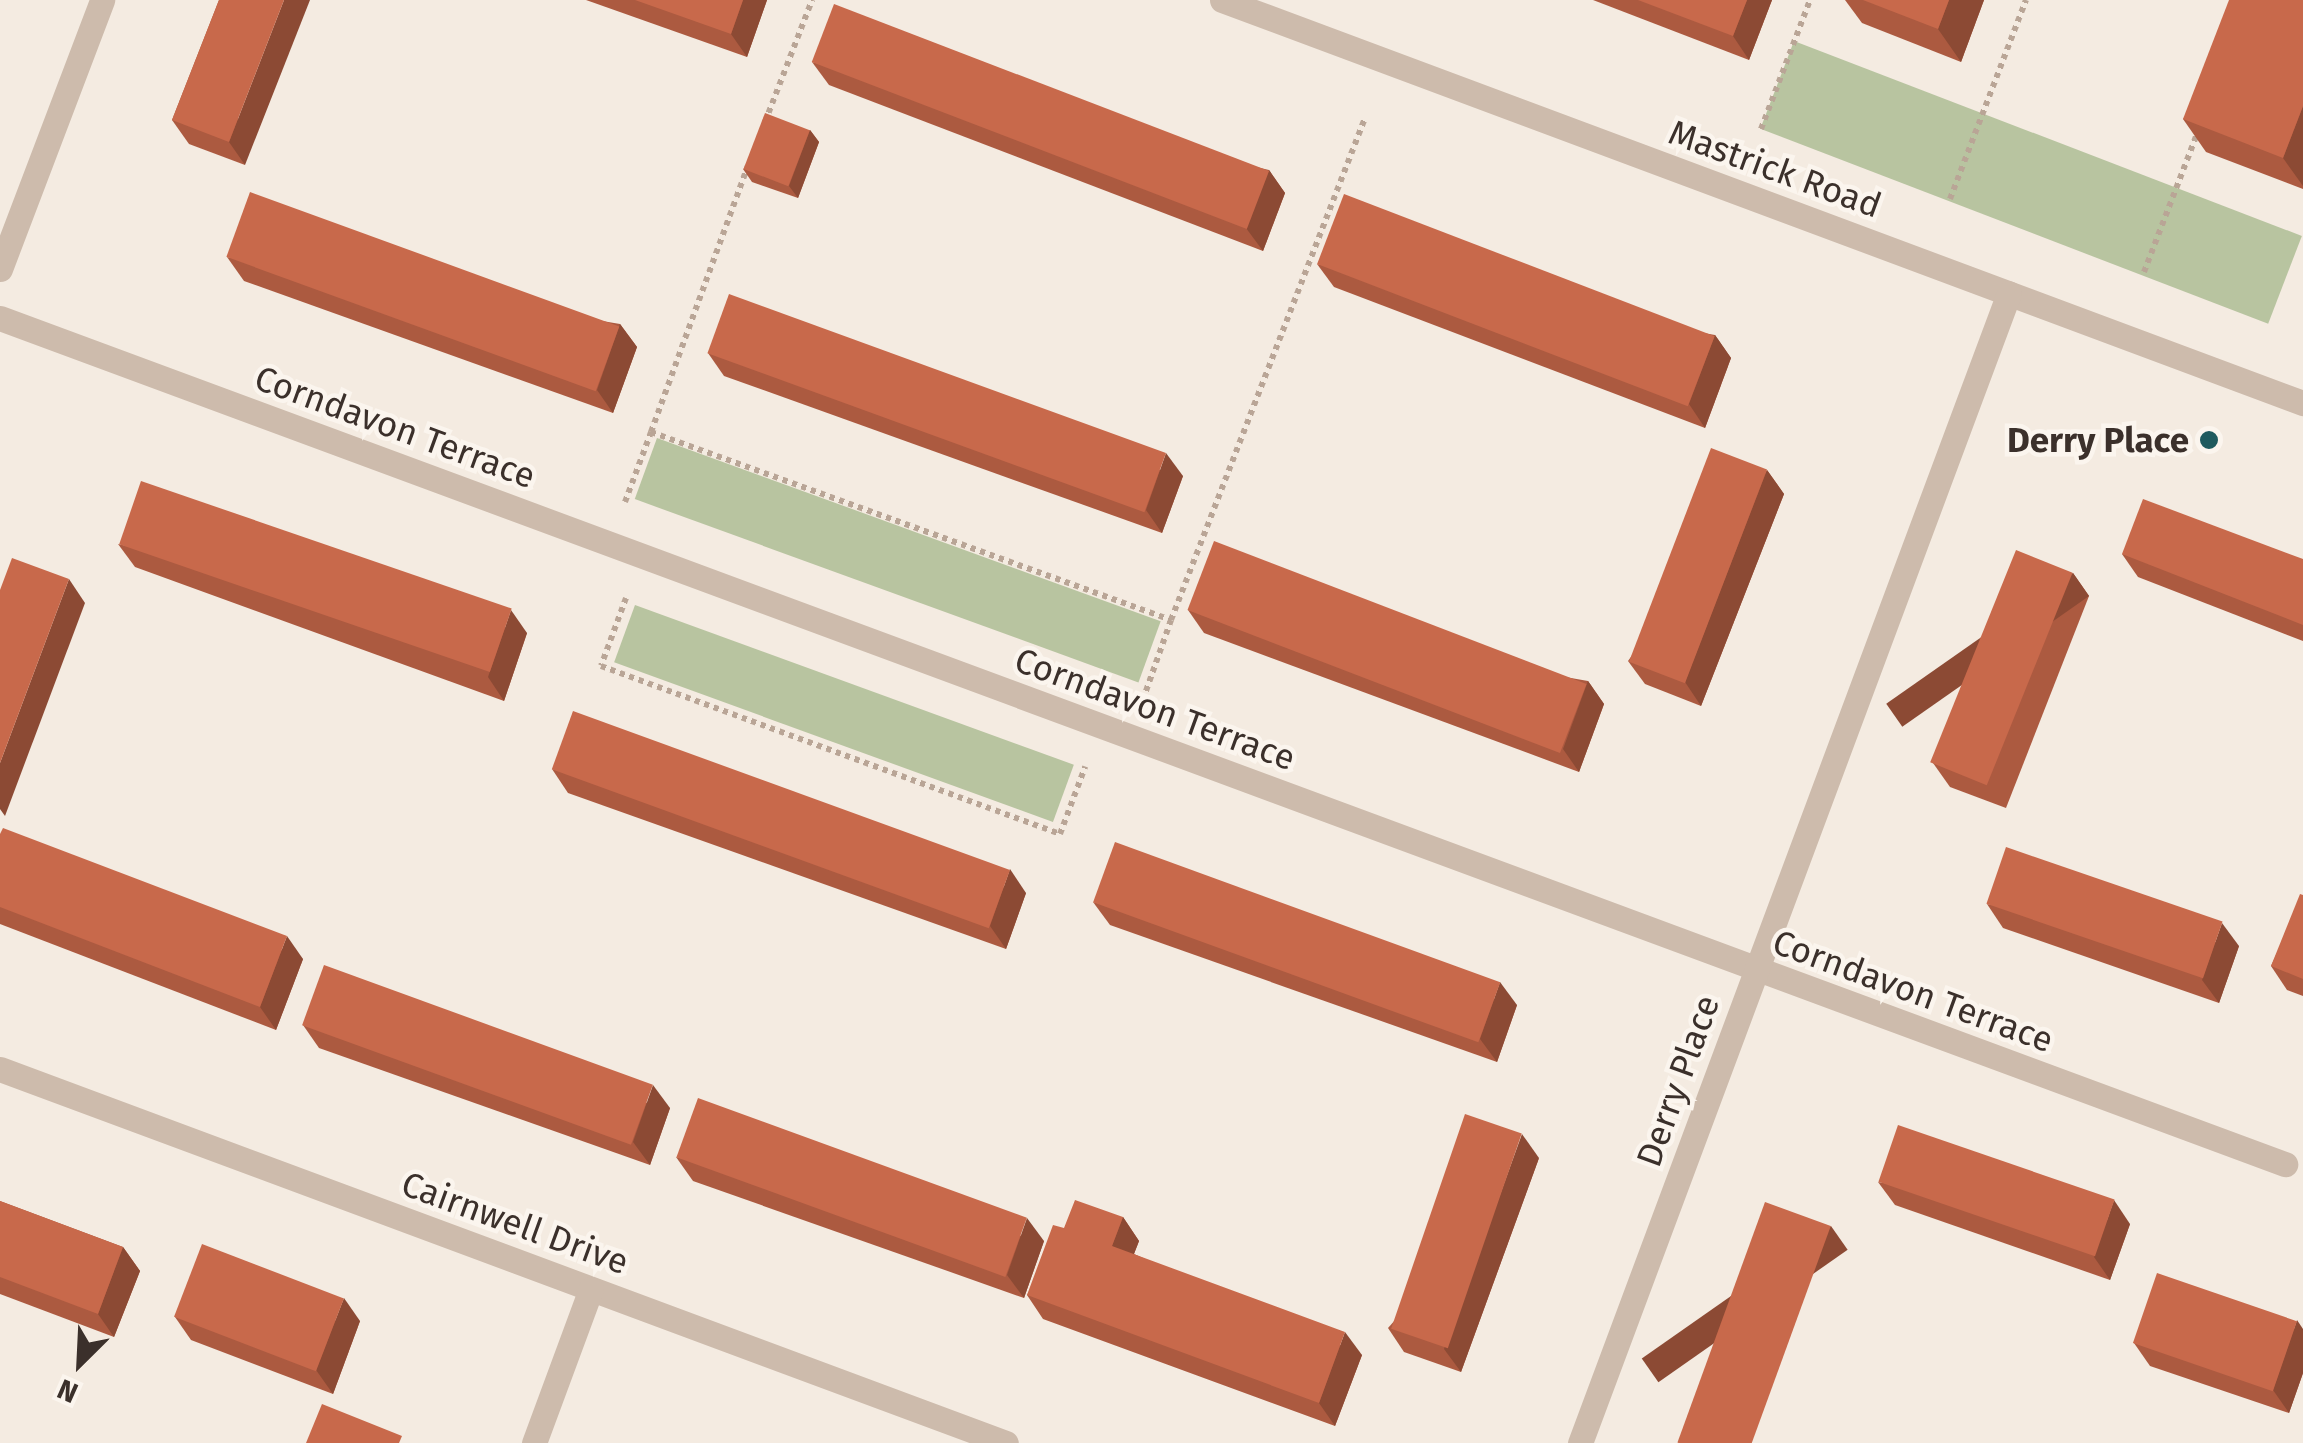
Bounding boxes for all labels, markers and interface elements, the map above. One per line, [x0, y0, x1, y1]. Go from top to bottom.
street label: Mastrick Road [1663, 111, 1887, 227]
street label: Corndavon Terrace [249, 357, 541, 497]
place label: Derry Place [2007, 419, 2189, 461]
marker: Derry Place [2198, 429, 2220, 451]
street label: Corndavon Terrace [1009, 639, 1301, 779]
street label: Corndavon Terrace [1767, 921, 2059, 1061]
street label: Derry Place [1628, 990, 1728, 1172]
street label: Cairnwell Drive [396, 1163, 634, 1283]
north arrow [30, 1313, 130, 1413]
text: N [52, 1372, 83, 1410]

